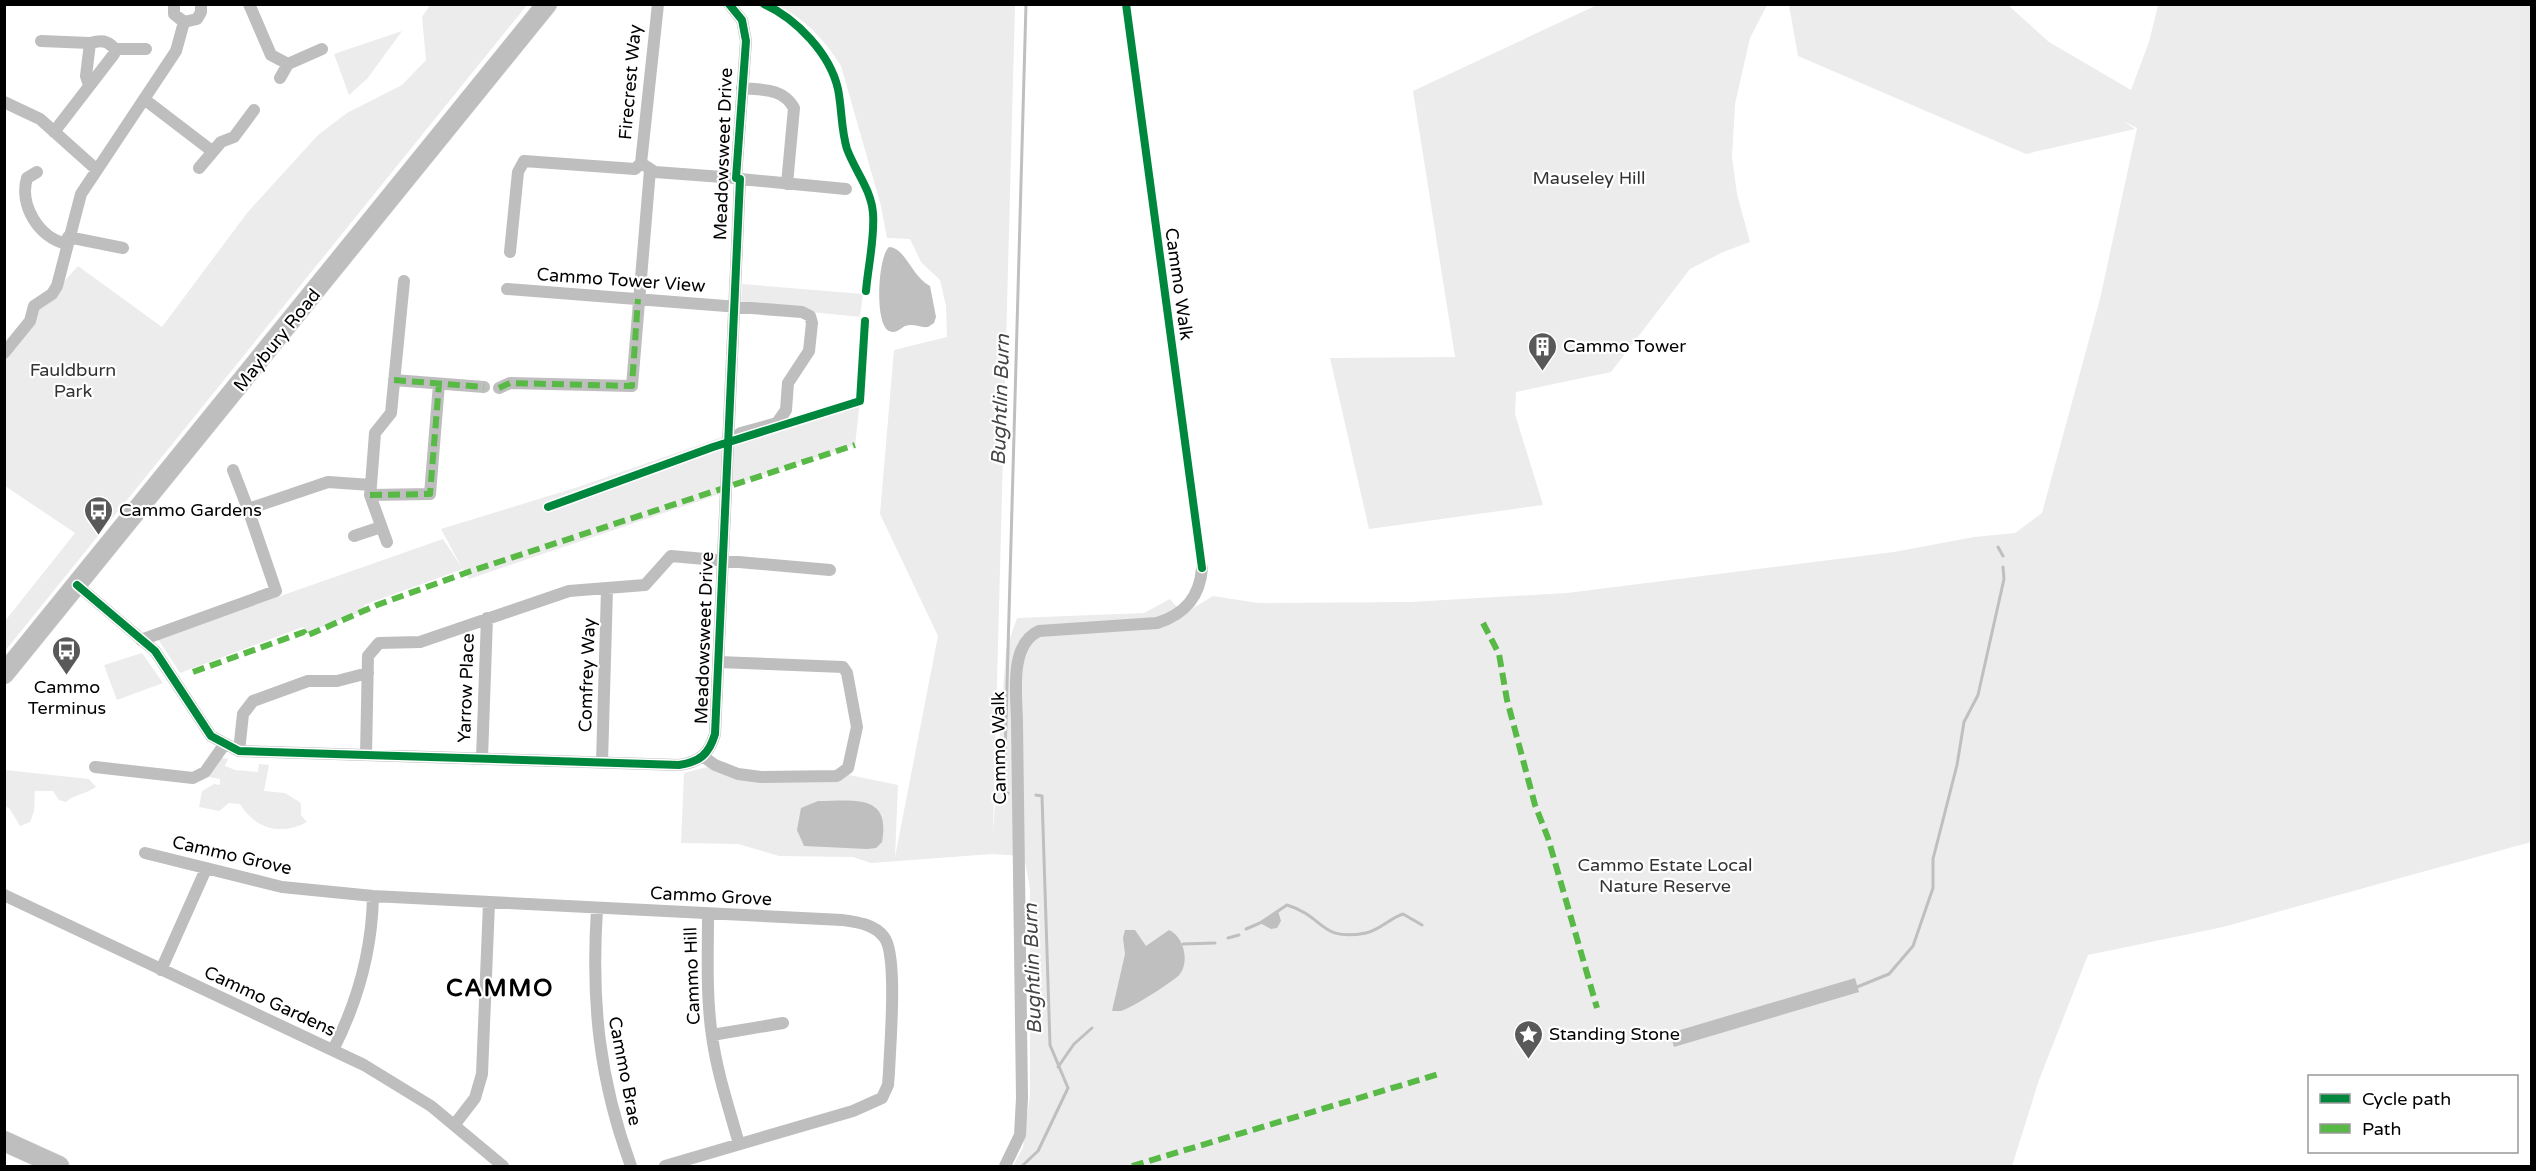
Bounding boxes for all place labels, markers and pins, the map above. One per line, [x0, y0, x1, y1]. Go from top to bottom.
building icon: Cammo Tower [1526, 330, 1558, 372]
place label: Cammo Tower [1563, 335, 1686, 357]
bus stop icon: Cammo Gardens [82, 494, 114, 536]
place label: Cammo Gardens [119, 499, 262, 521]
bus stop icon: Cammo Terminus [51, 634, 83, 676]
place label: Cammo Terminus [28, 676, 106, 719]
place icon: Standing Stone [1512, 1018, 1544, 1060]
place label: Standing Stone [1549, 1023, 1680, 1045]

